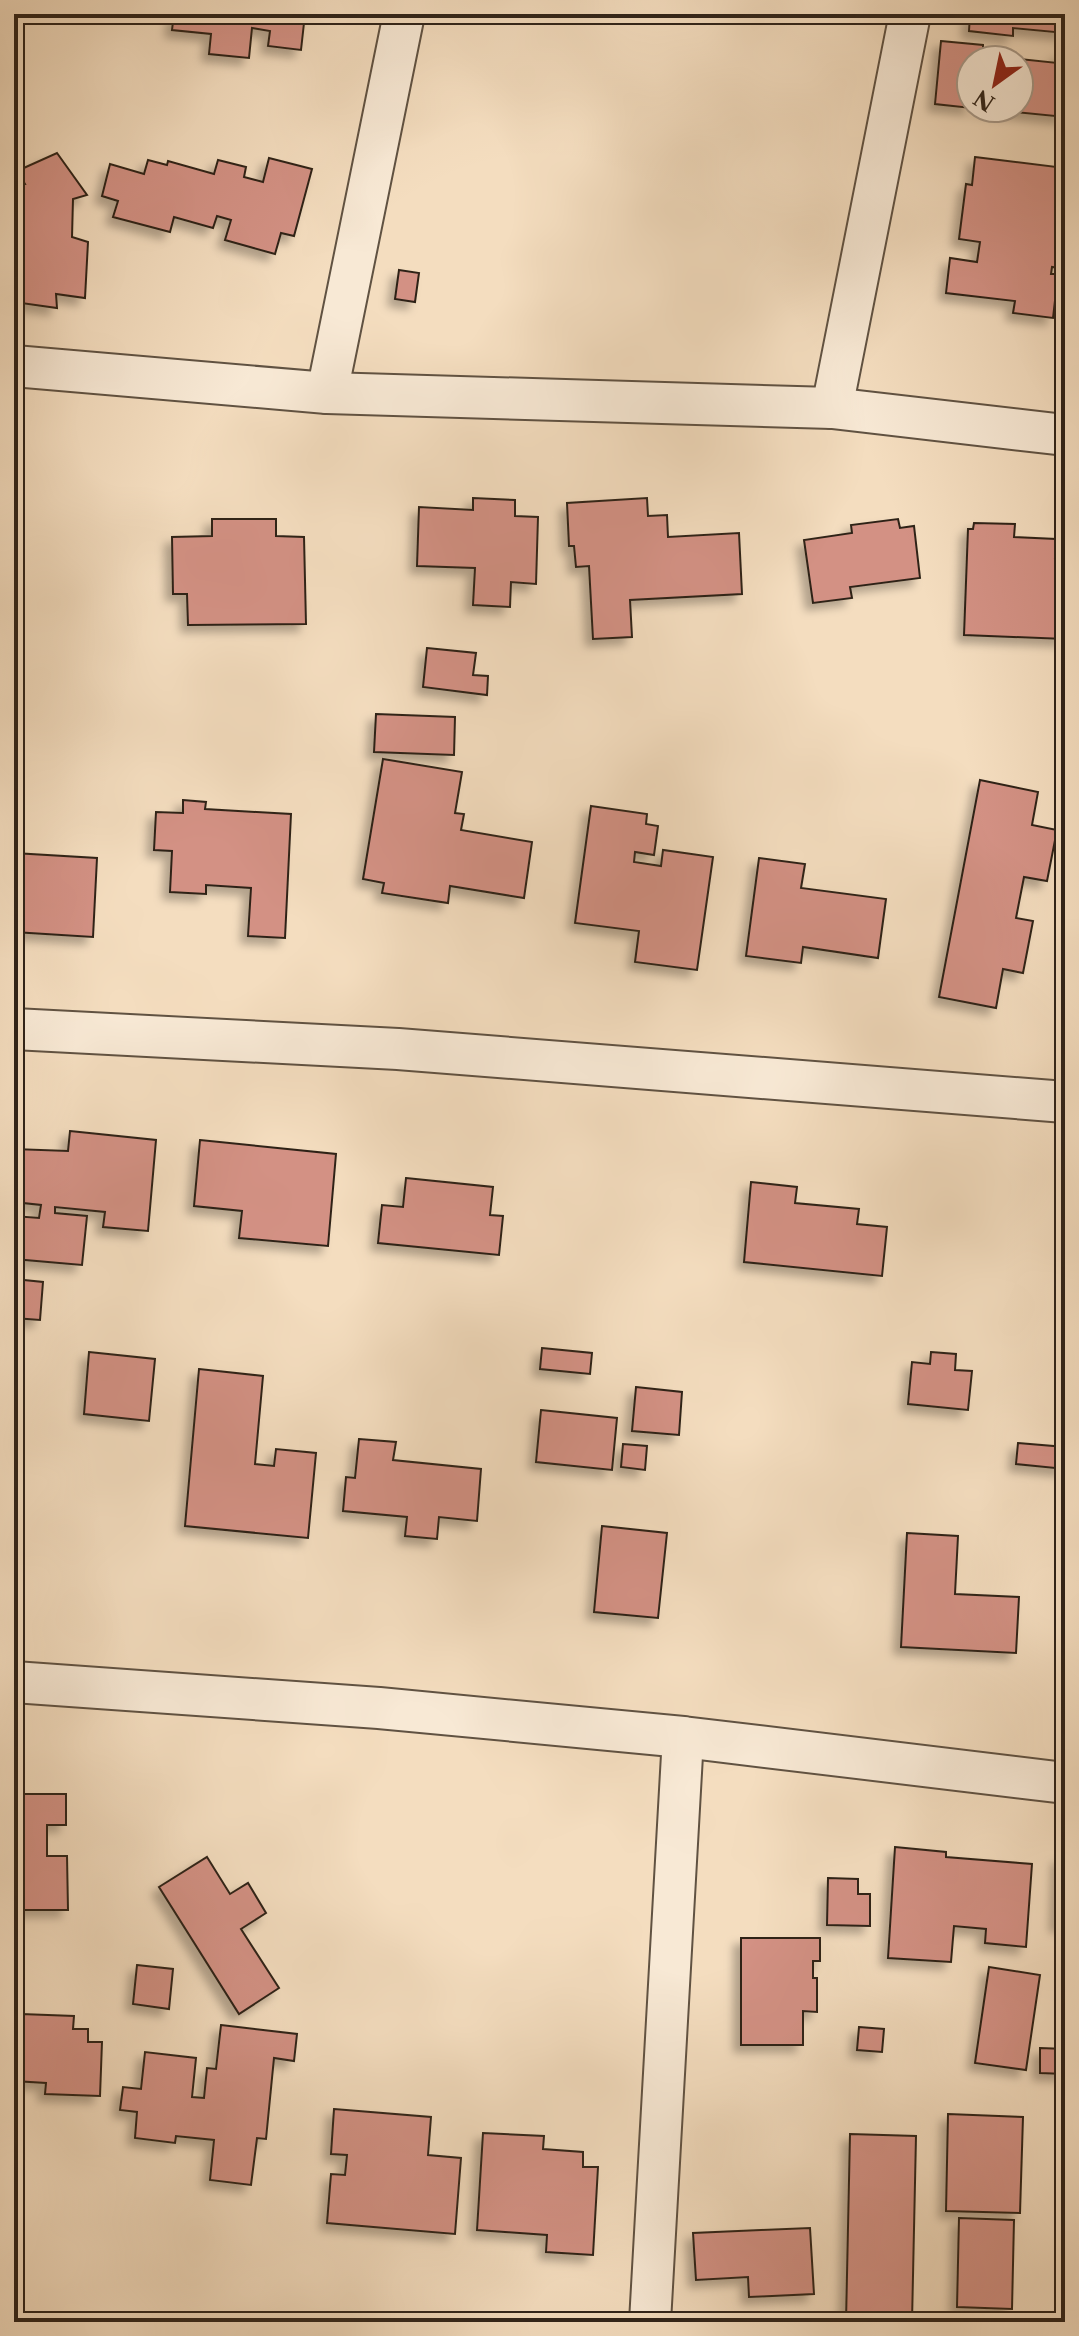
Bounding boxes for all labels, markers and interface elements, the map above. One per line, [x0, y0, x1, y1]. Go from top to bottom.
north arrow [955, 44, 1035, 124]
text: N [969, 84, 1000, 117]

